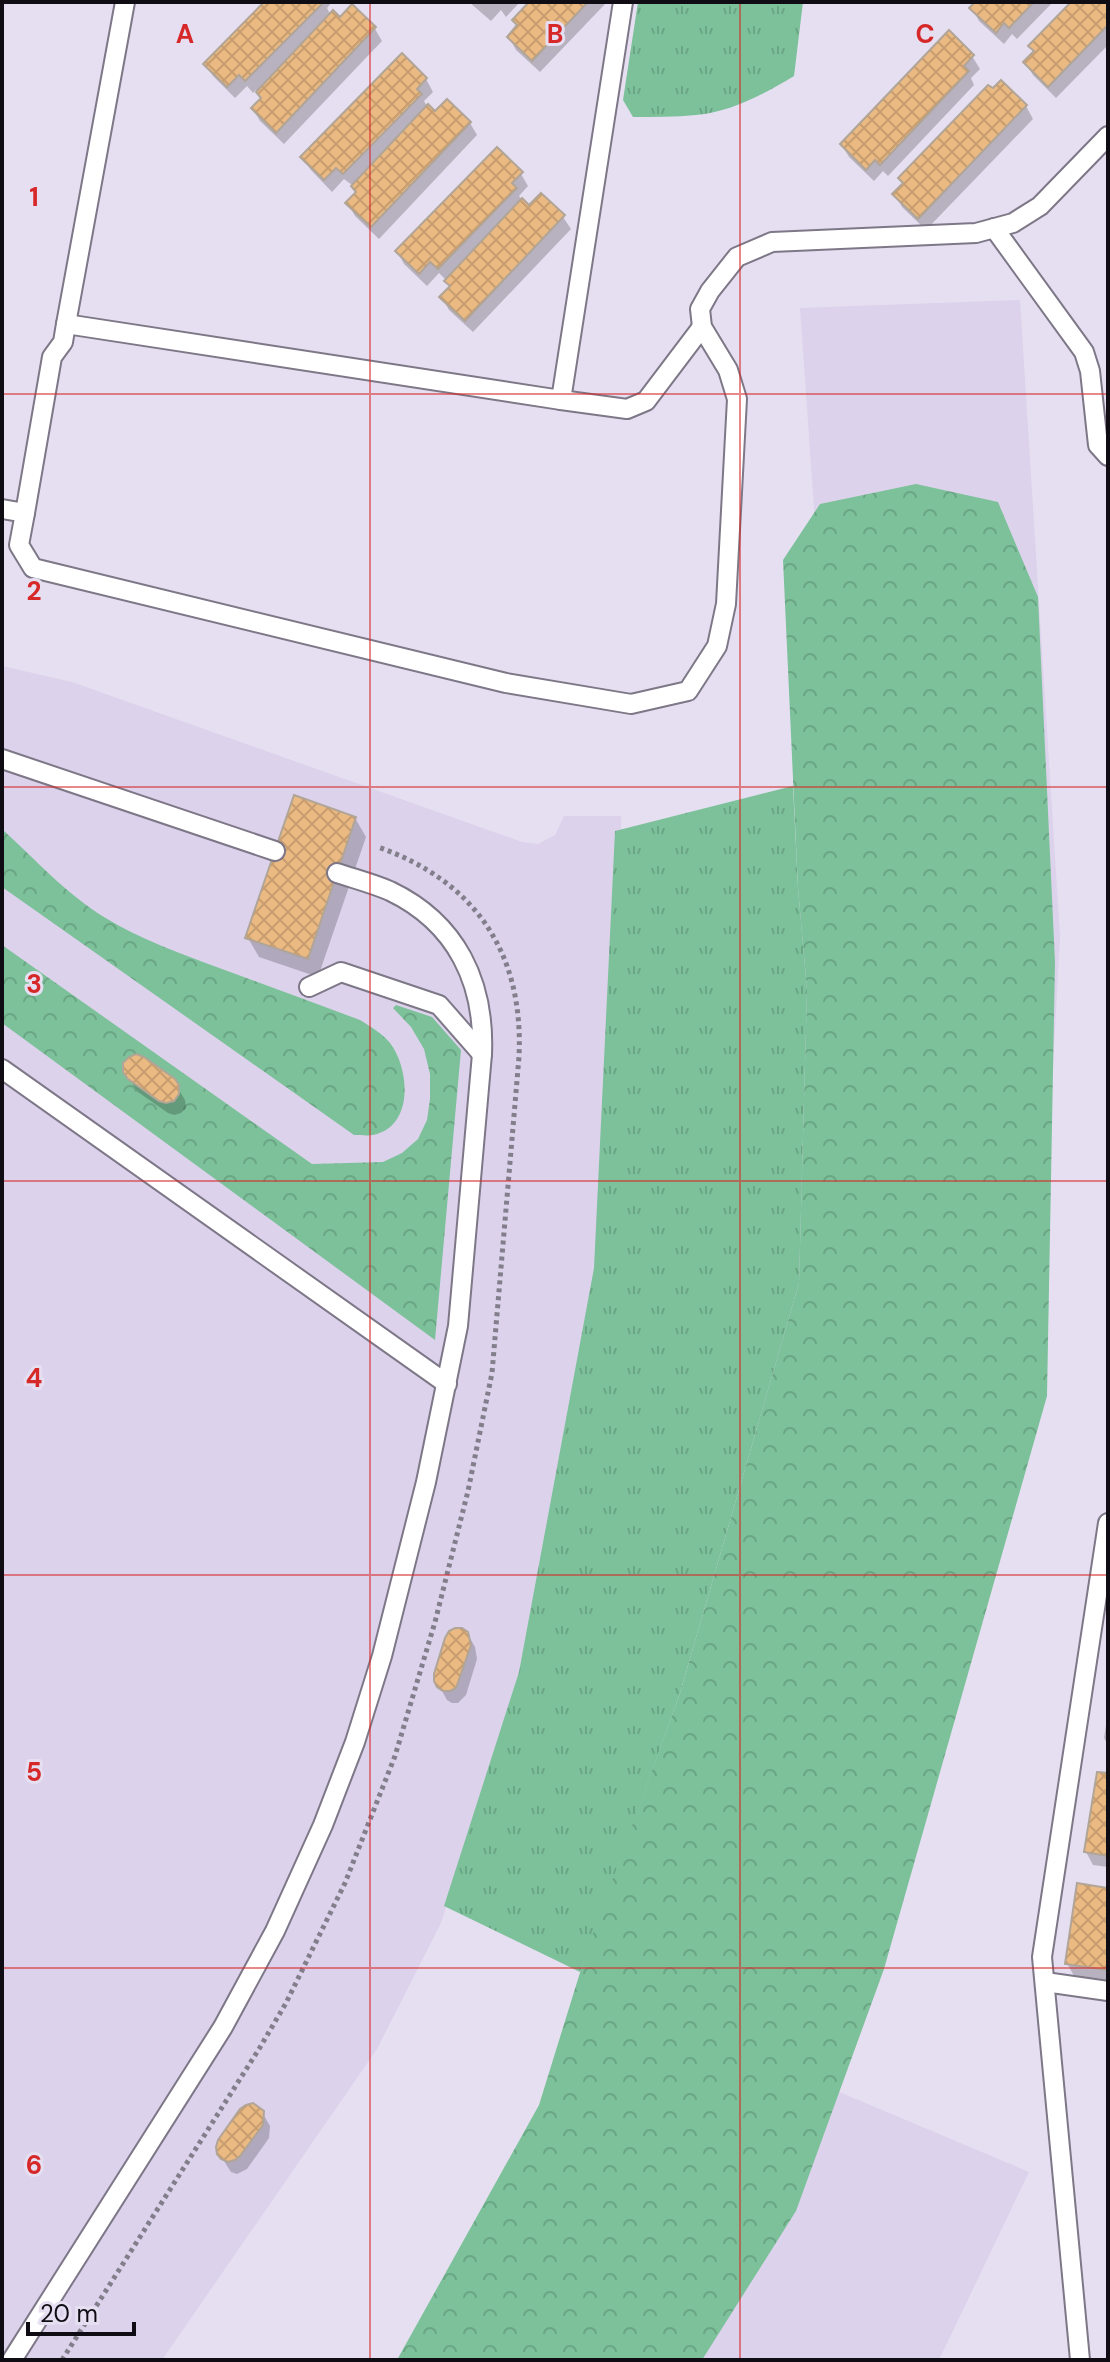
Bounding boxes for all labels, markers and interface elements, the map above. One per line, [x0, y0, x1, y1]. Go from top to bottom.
text: A [176, 17, 194, 51]
text: B [547, 17, 563, 51]
text: C [915, 17, 935, 51]
text: 1 [29, 180, 39, 214]
text: 2 [26, 574, 42, 608]
text: 3 [26, 967, 42, 1001]
text: 4 [26, 1361, 42, 1395]
text: 5 [26, 1755, 42, 1789]
text: 6 [26, 2148, 42, 2182]
scale bar [28, 2286, 134, 2336]
text: 20 m [40, 2298, 98, 2329]

